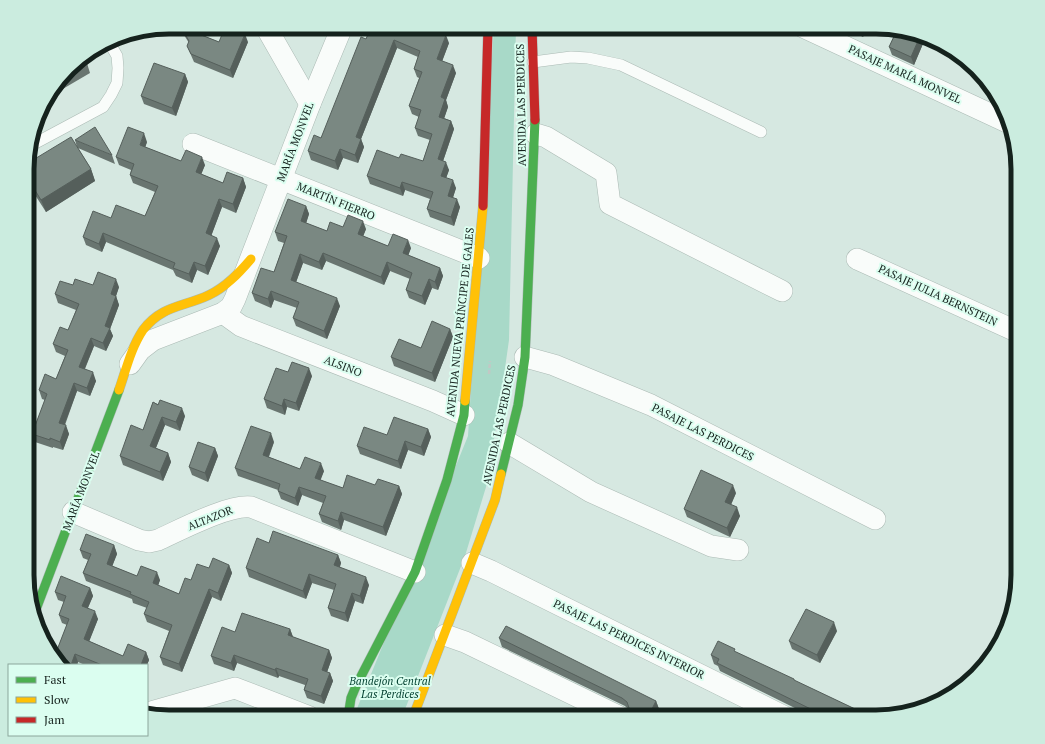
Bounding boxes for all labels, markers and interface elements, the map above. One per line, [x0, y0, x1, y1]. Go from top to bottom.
street label: PASAJE MARÍA MONVEL [846, 42, 964, 106]
street label: AVENIDA LAS PERDICES [513, 44, 529, 166]
street label: MARÍA MONVEL [273, 100, 317, 184]
street label: MARTÍN FIERRO [295, 179, 377, 223]
street label: AVENIDA NUEVA PRÍNCIPE DE GALES [443, 227, 477, 417]
street label: PASAJE JULIA BERNSTEIN [876, 261, 1000, 329]
street label: ALSINO [322, 352, 364, 380]
street label: AVENIDA LAS PERDICES [479, 364, 519, 486]
street label: PASAJE LAS PERDICES [650, 400, 756, 464]
street label: MARÍA MONVEL [59, 449, 103, 533]
street label: ALTAZOR [185, 503, 235, 533]
street label: PASAJE LAS PERDICES INTERIOR [551, 596, 707, 682]
legend [8, 664, 148, 736]
text: Fast [44, 672, 67, 687]
park label: Bandejón Central Las Perdices [348, 674, 431, 701]
text: Slow [44, 692, 70, 707]
text: Jam [44, 712, 65, 727]

